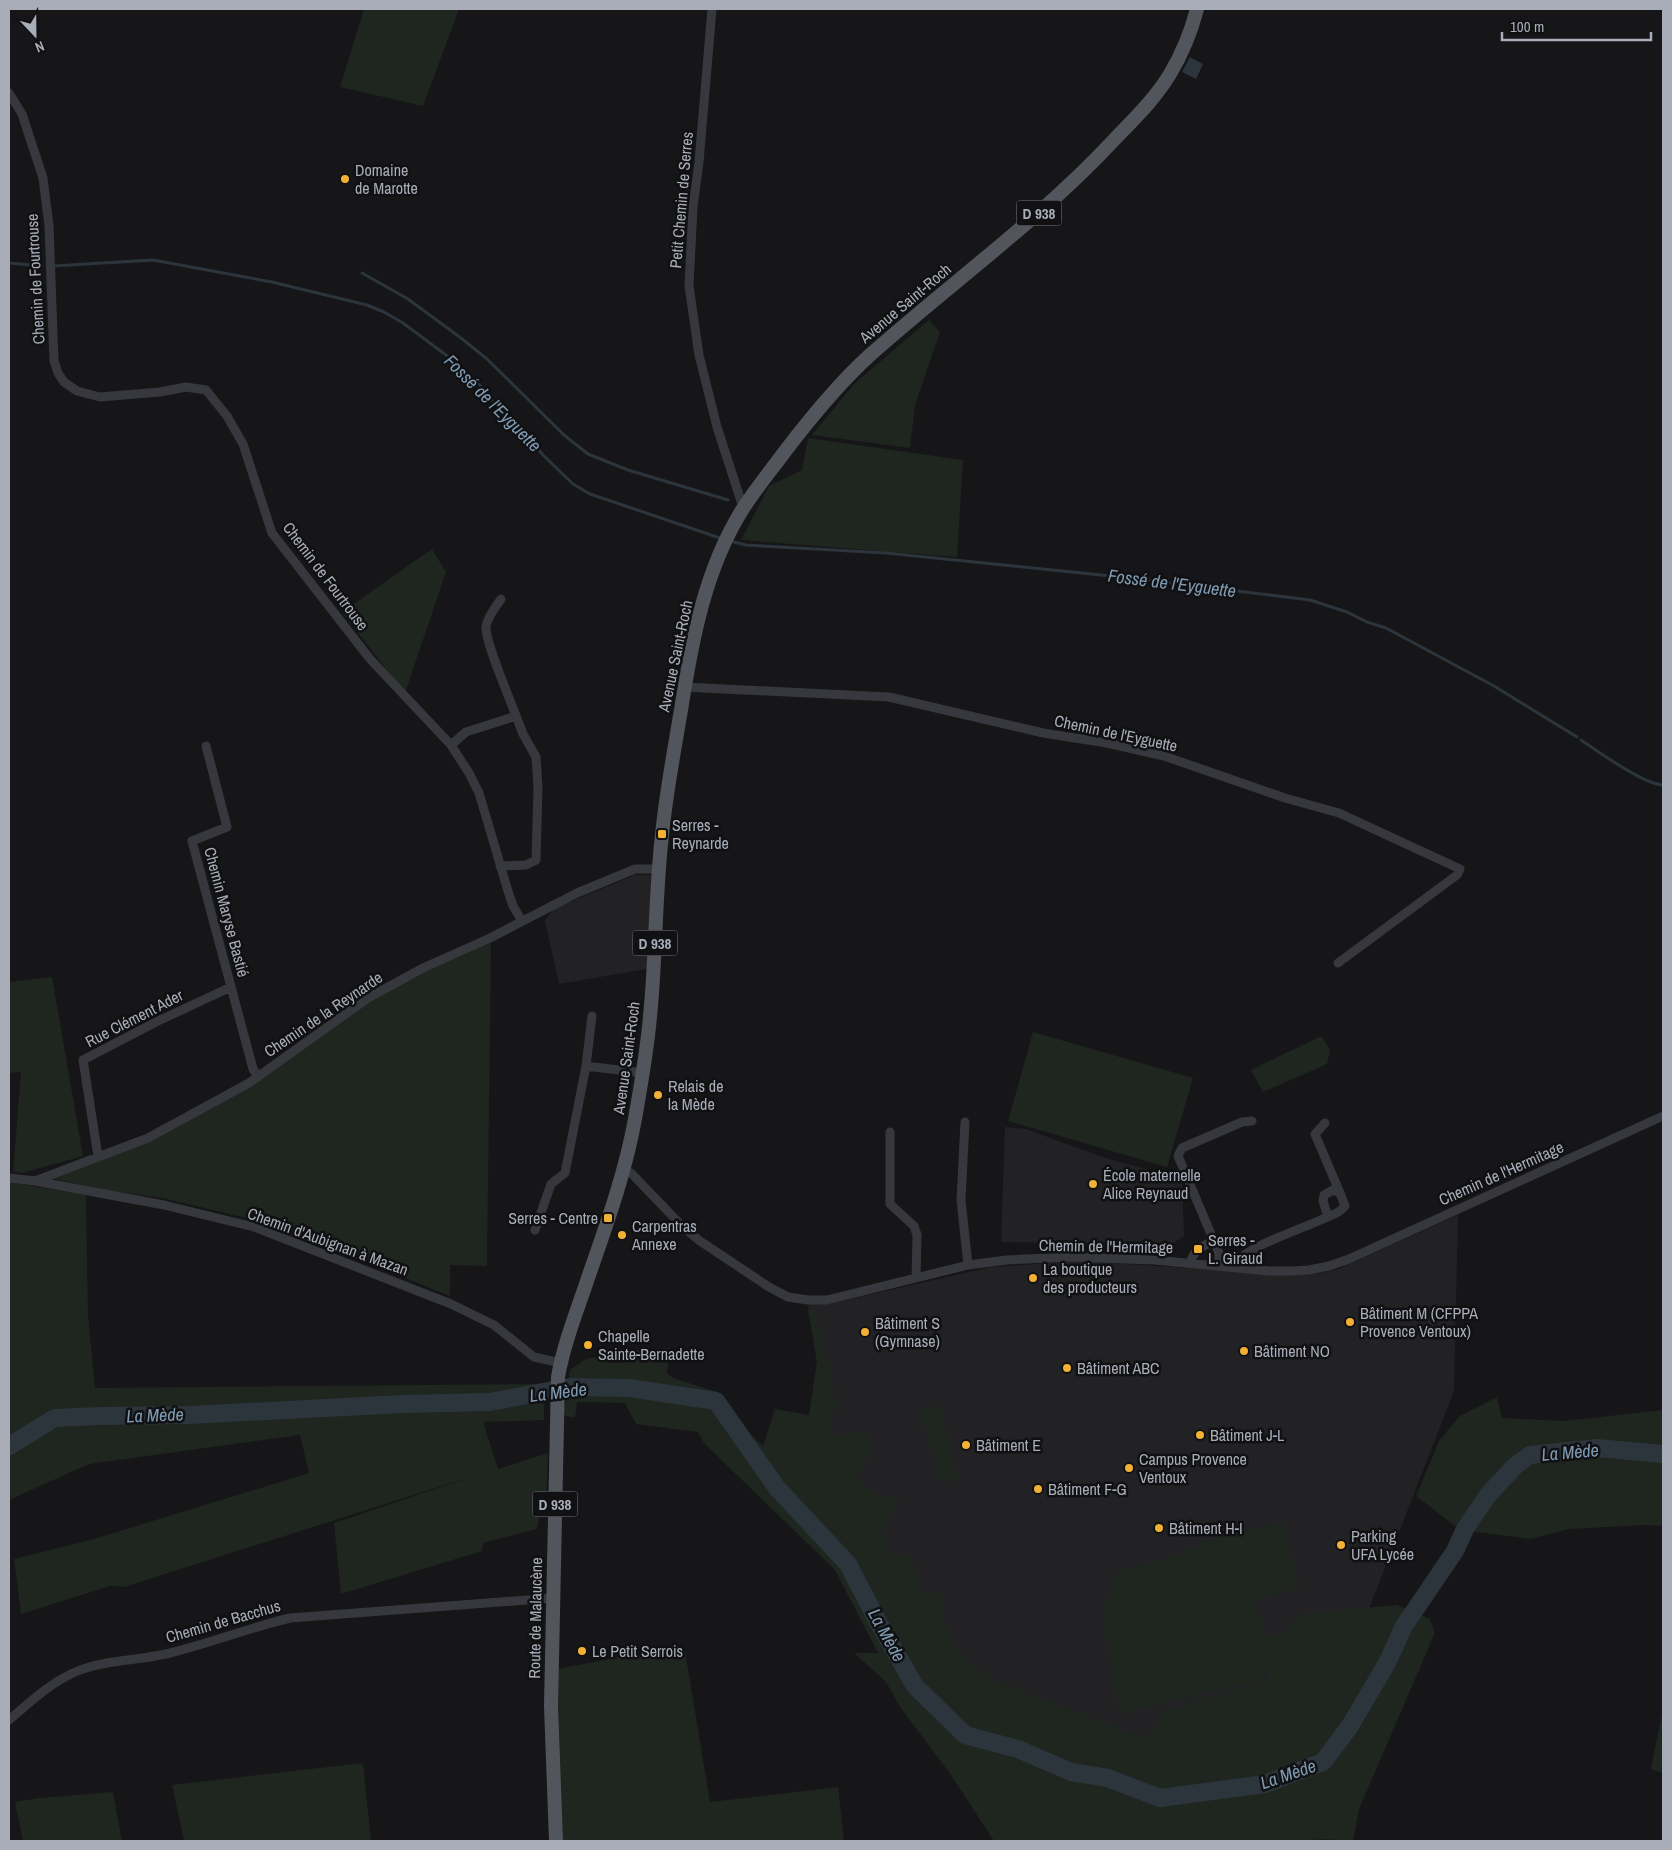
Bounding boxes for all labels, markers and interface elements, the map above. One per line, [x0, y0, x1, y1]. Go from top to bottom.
north arrow [10, 10, 60, 60]
scale bar [1502, 10, 1651, 42]
text: 100 m [1510, 16, 1544, 37]
text: N [33, 37, 47, 57]
street label: Petit Chemin de Serres [664, 131, 698, 269]
place label: Domaine de Marotte [355, 159, 418, 199]
marker: Domaine de Marotte [339, 173, 351, 185]
road number: D 938 [1016, 200, 1062, 226]
street label: Chemin de Fourtrouse [21, 213, 49, 345]
street label: Avenue Saint-Roch [854, 258, 956, 349]
water label: Fossé de l'Eyguette [439, 349, 547, 457]
street label: Chemin de Fourtrouse [278, 517, 374, 635]
water label: Fossé de l'Eyguette [1107, 563, 1237, 603]
street label: Avenue Saint-Roch [652, 598, 698, 715]
street label: Chemin de l'Eyguette [1053, 709, 1179, 757]
place label: Serres - Reynarde [672, 814, 729, 854]
marker: Serres - Reynarde [656, 828, 668, 840]
street label: Chemin Maryse Bastié [199, 845, 255, 979]
road number: D 938 [632, 930, 678, 956]
street label: Chemin de la Reynarde [259, 966, 387, 1062]
street label: Rue Clément Ader [81, 984, 187, 1052]
street label: Avenue Saint-Roch [607, 1000, 645, 1117]
place label: Relais de la Mède [668, 1075, 723, 1115]
marker: Relais de la Mède [652, 1089, 664, 1101]
street label: Chemin de l'Hermitage [1435, 1136, 1567, 1210]
place label: École maternelle Alice Reynaud [1102, 1164, 1201, 1204]
marker: École maternelle Alice Reynaud [1087, 1178, 1099, 1190]
street label: Chemin d'Aubignan à Mazan [245, 1202, 411, 1280]
place label: Serres - Centre [508, 1207, 598, 1229]
marker: Serres - Centre [602, 1212, 614, 1224]
place label: Carpentras Annexe [631, 1215, 697, 1255]
marker: Carpentras Annexe [616, 1229, 628, 1241]
place label: Serres - L. Giraud [1208, 1229, 1263, 1269]
street label: Chemin de l'Hermitage [1039, 1234, 1173, 1258]
marker: Serres - L. Giraud [1192, 1243, 1204, 1255]
place label: La boutique des producteurs [1043, 1258, 1137, 1298]
marker: La boutique des producteurs [1027, 1272, 1039, 1284]
place label: Bâtiment M (CFPPA Provence Ventoux) [1360, 1302, 1478, 1342]
place label: Bâtiment S (Gymnase) [875, 1312, 940, 1352]
marker: Bâtiment M (CFPPA Provence Ventoux) [1344, 1316, 1356, 1328]
place label: Chapelle Sainte-Bernadette [598, 1325, 705, 1365]
marker: Bâtiment S (Gymnase) [859, 1326, 871, 1338]
marker: Chapelle Sainte-Bernadette [582, 1339, 594, 1351]
place label: Bâtiment NO [1254, 1340, 1330, 1362]
marker: Bâtiment NO [1238, 1345, 1250, 1357]
place label: Bâtiment ABC [1077, 1357, 1159, 1379]
marker: Bâtiment ABC [1061, 1362, 1073, 1374]
water label: La Mède [528, 1376, 588, 1408]
water label: La Mède [126, 1402, 184, 1428]
place label: Bâtiment J-L [1210, 1424, 1285, 1446]
marker: Bâtiment J-L [1194, 1429, 1206, 1441]
place label: Bâtiment E [976, 1434, 1041, 1456]
water label: La Mède [1540, 1437, 1600, 1467]
marker: Bâtiment E [960, 1439, 972, 1451]
place label: Campus Provence Ventoux [1139, 1448, 1247, 1488]
marker: Campus Provence Ventoux [1123, 1462, 1135, 1474]
place label: Bâtiment F-G [1048, 1478, 1127, 1500]
marker: Bâtiment F-G [1032, 1483, 1044, 1495]
road number: D 938 [532, 1492, 578, 1516]
place label: Bâtiment H-I [1169, 1517, 1243, 1539]
marker: Bâtiment H-I [1153, 1522, 1165, 1534]
place label: Parking UFA Lycée [1351, 1525, 1414, 1565]
marker: Parking UFA Lycée [1335, 1539, 1347, 1551]
street label: Route de Malaucène [523, 1557, 547, 1679]
street label: Chemin de Bacchus [163, 1594, 283, 1648]
water label: La Mède [862, 1604, 912, 1666]
place label: Le Petit Serrois [592, 1640, 683, 1662]
marker: Le Petit Serrois [576, 1645, 588, 1657]
water label: La Mède [1257, 1753, 1319, 1795]

